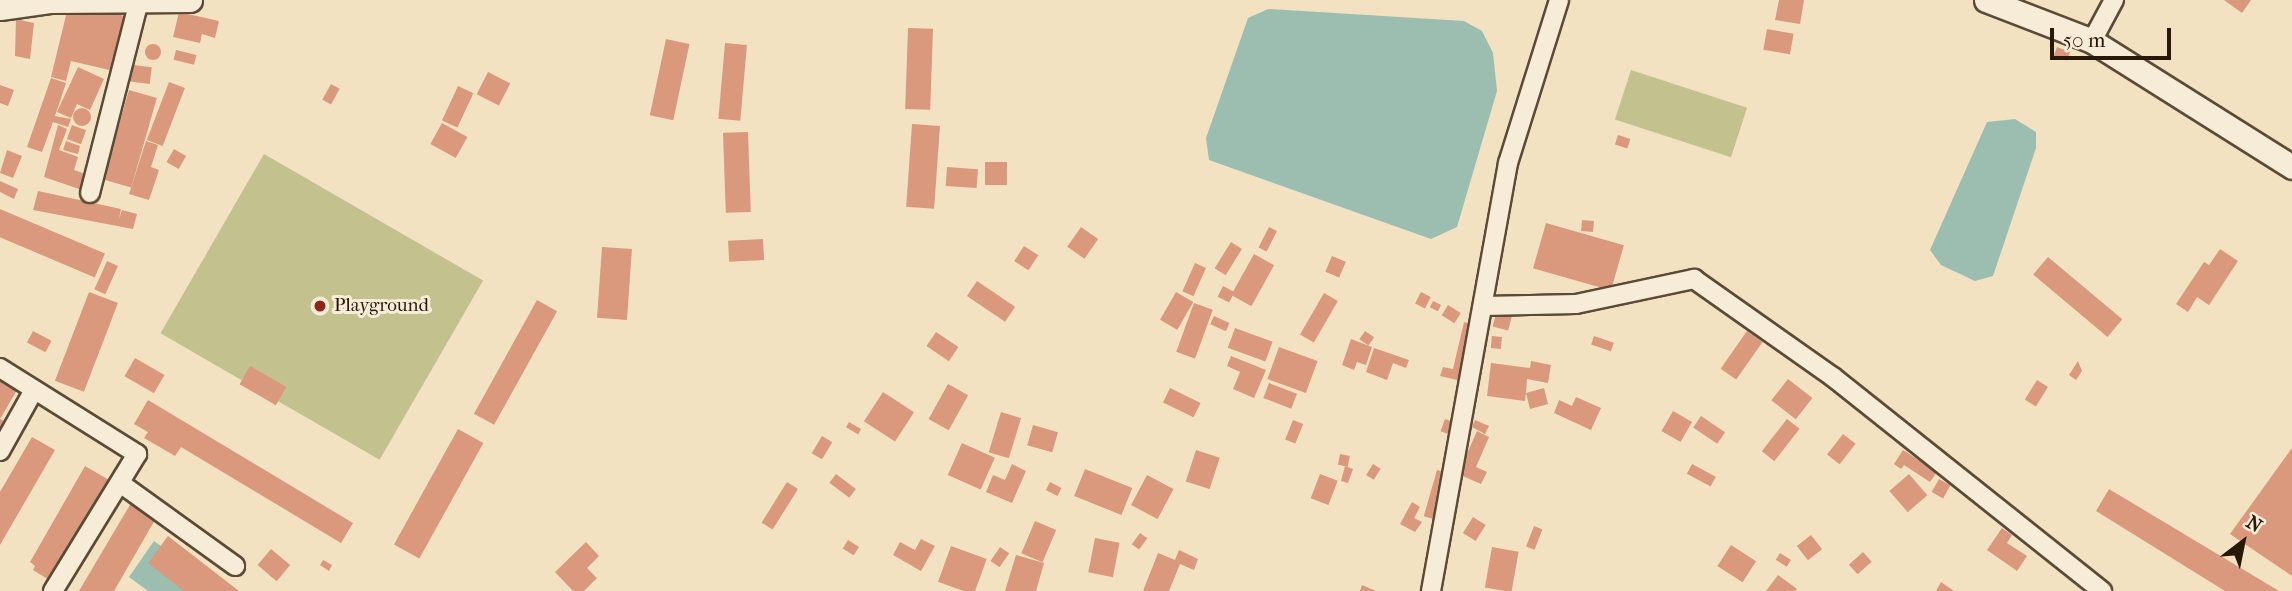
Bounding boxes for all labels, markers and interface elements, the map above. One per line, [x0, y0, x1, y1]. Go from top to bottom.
scale bar [2054, 14, 2175, 58]
text: 50 m [2063, 28, 2106, 52]
place label: Playground [334, 295, 429, 317]
marker: Playground [312, 298, 328, 314]
north arrow [2208, 507, 2278, 577]
text: N [2242, 511, 2266, 537]

